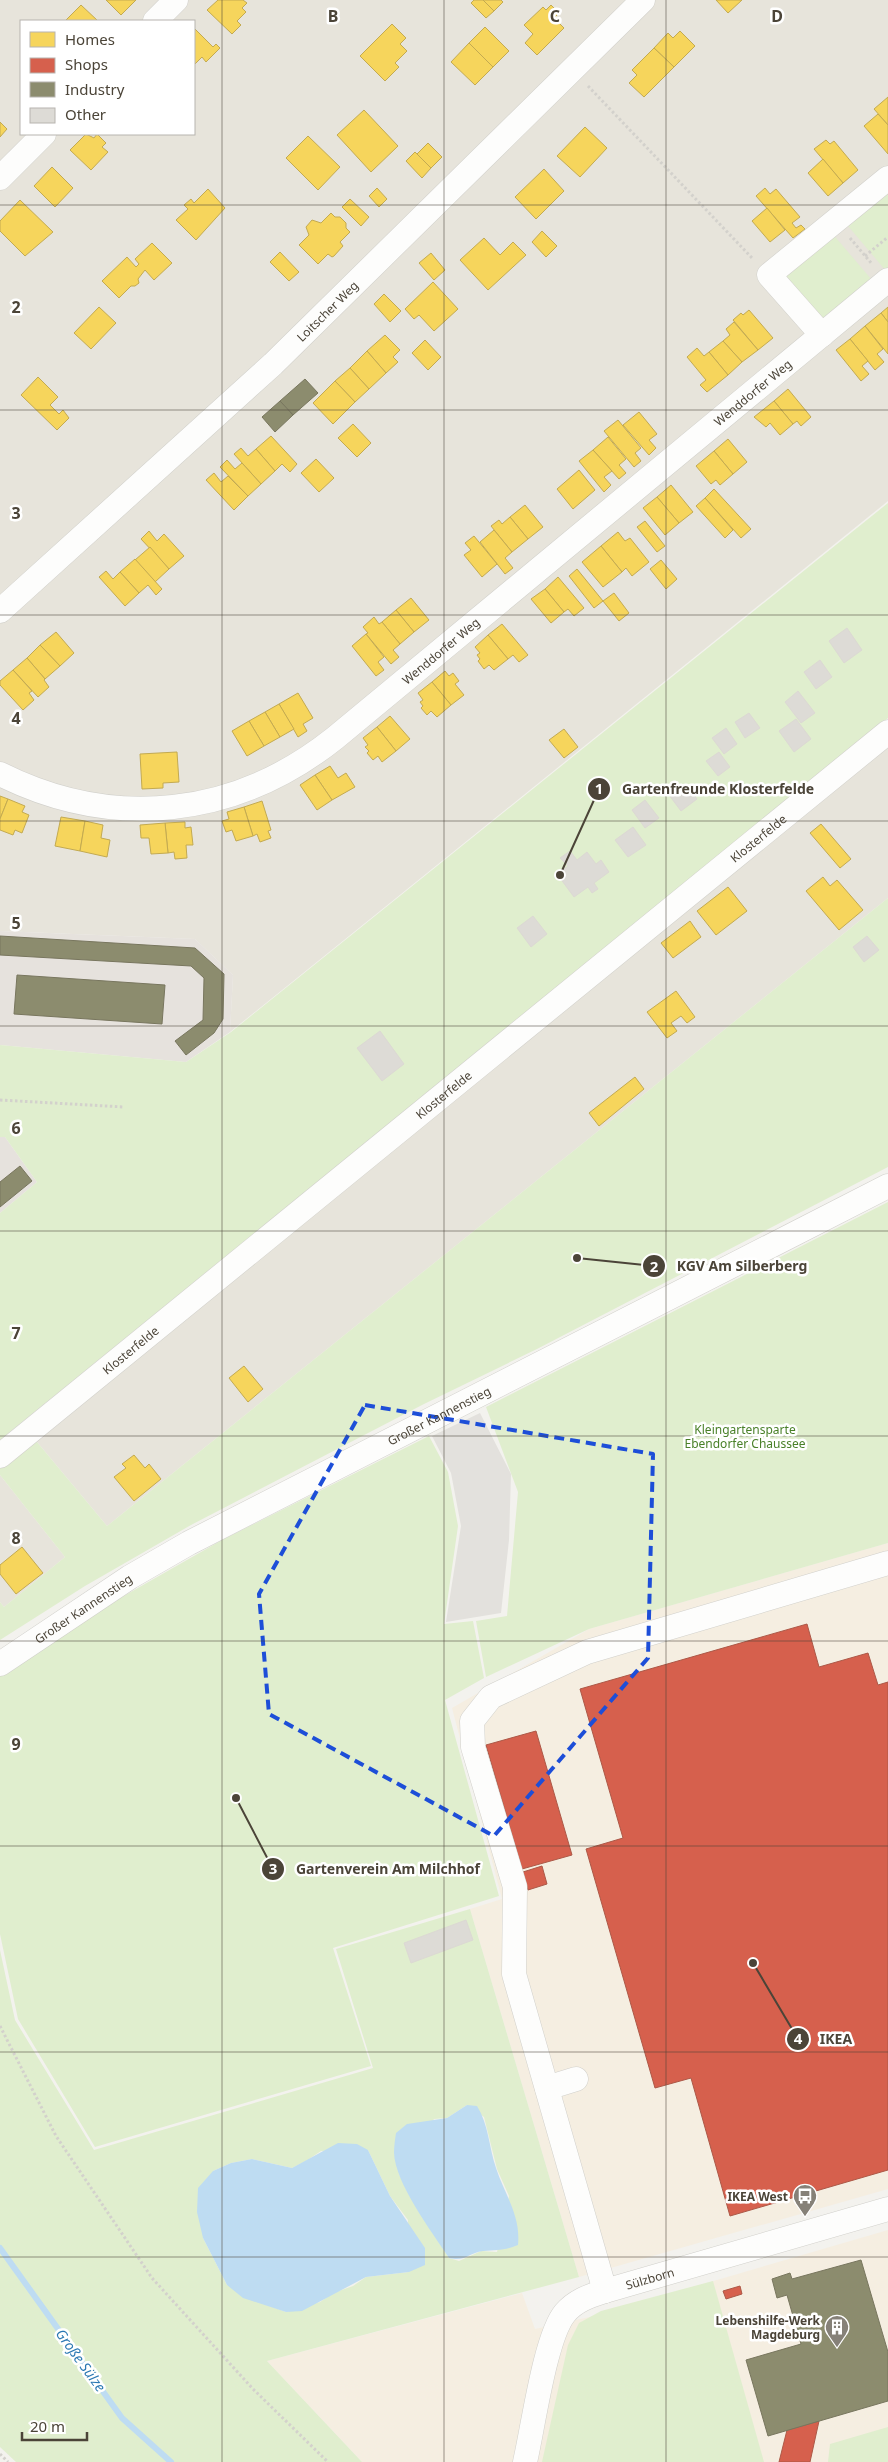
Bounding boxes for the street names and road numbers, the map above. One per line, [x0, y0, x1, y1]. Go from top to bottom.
street label: Loitscher Weg [293, 277, 362, 345]
street label: Wenddorfer Weg [710, 355, 795, 430]
street label: Wenddorfer Weg [398, 613, 483, 688]
street label: Klosterfelde [726, 810, 790, 866]
street label: Klosterfelde [412, 1066, 475, 1123]
street label: Klosterfelde [99, 1322, 162, 1378]
street label: Großer Kannenstieg [384, 1382, 493, 1449]
street label: Großer Kannenstieg [31, 1570, 135, 1647]
street label: Sülzborn [623, 2263, 676, 2293]

